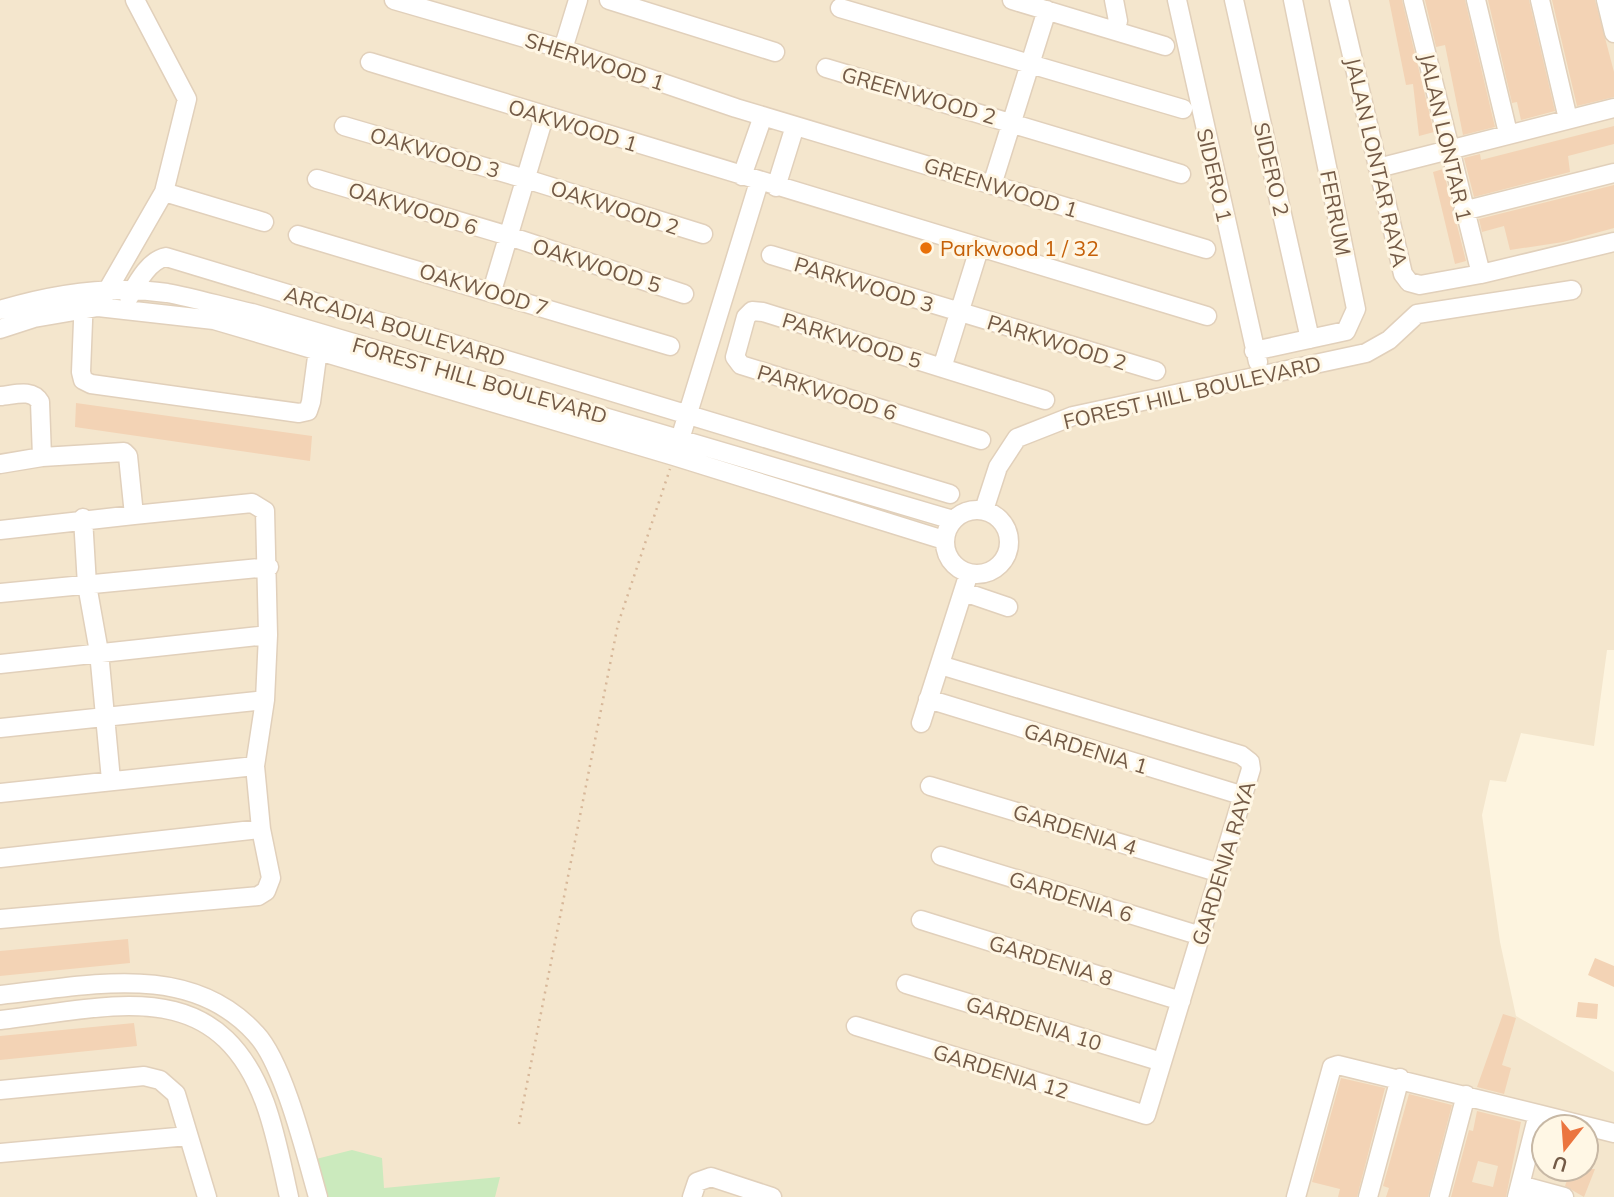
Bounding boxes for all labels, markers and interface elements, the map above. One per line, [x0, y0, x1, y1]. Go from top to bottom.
street label: SHERWOOD 1 [522, 26, 668, 96]
street label: JALAN LONTAR 1 [1414, 50, 1478, 224]
street label: JALAN LONTAR RAYA [1340, 55, 1414, 270]
street label: GREENWOOD 2 [839, 61, 999, 129]
street label: OAKWOOD 1 [505, 93, 641, 157]
street label: SIDERO 2 [1249, 120, 1295, 218]
street label: OAKWOOD 3 [367, 121, 503, 183]
street label: SIDERO 1 [1192, 126, 1238, 224]
street label: GREENWOOD 1 [921, 151, 1081, 223]
street label: FERRUM [1315, 168, 1357, 258]
street label: OAKWOOD 2 [547, 174, 683, 240]
street label: OAKWOOD 6 [345, 176, 481, 240]
street label: OAKWOOD 5 [529, 232, 665, 298]
place label: Parkwood 1 / 32 [940, 235, 1099, 261]
marker: Parkwood 1 / 32 [918, 240, 934, 256]
street label: PARKWOOD 3 [791, 250, 937, 318]
street label: OAKWOOD 7 [416, 257, 552, 321]
street label: ARCADIA BOULEVARD [281, 280, 509, 372]
street label: PARKWOOD 5 [779, 306, 925, 374]
street label: PARKWOOD 2 [984, 308, 1130, 376]
street label: FOREST HILL BOULEVARD [350, 331, 610, 429]
street label: FOREST HILL BOULEVARD [1061, 350, 1323, 434]
street label: PARKWOOD 6 [754, 358, 900, 426]
street label: GARDENIA 1 [1021, 717, 1151, 779]
street label: GARDENIA RAYA [1186, 777, 1261, 948]
street label: GARDENIA 4 [1010, 798, 1140, 860]
street label: GARDENIA 6 [1006, 865, 1136, 927]
street label: GARDENIA 8 [986, 929, 1116, 991]
street label: GARDENIA 10 [963, 990, 1105, 1056]
street label: GARDENIA 12 [930, 1038, 1072, 1104]
north arrow [1530, 1113, 1600, 1183]
text: U [1550, 1151, 1570, 1178]

